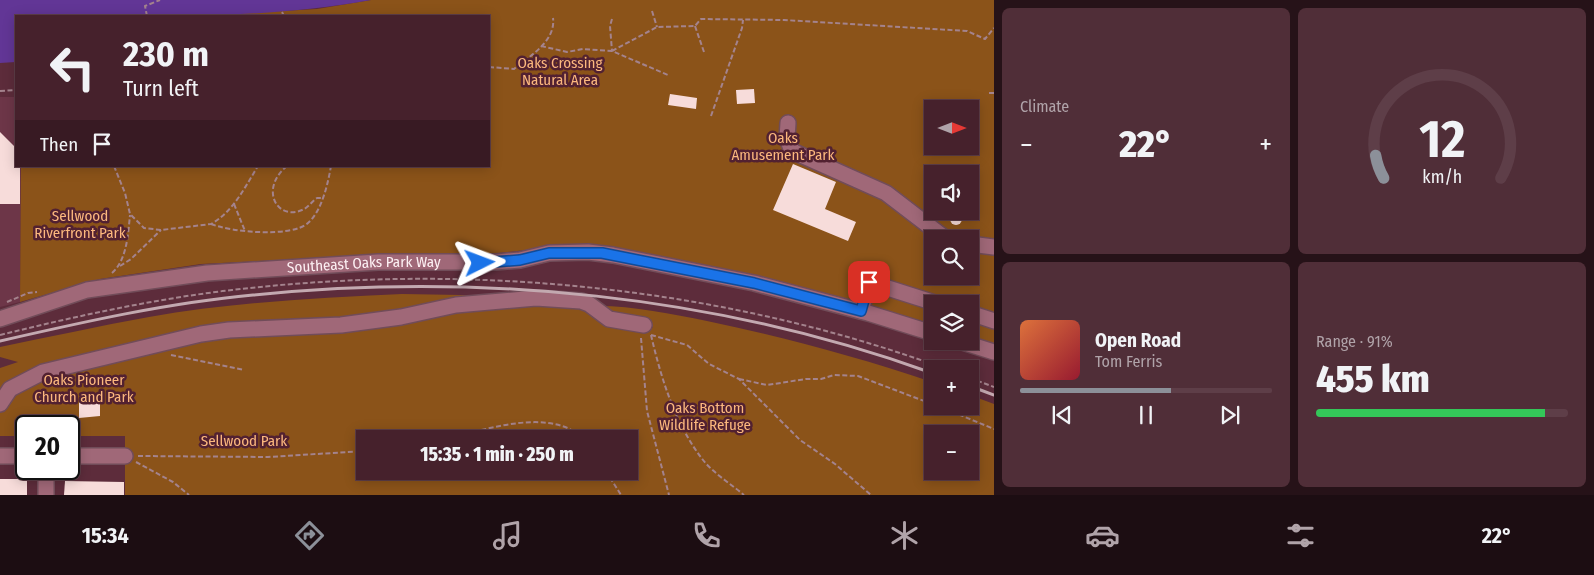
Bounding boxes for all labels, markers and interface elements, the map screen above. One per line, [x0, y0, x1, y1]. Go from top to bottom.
text: 230 m [123, 33, 209, 75]
icon: left [40, 35, 105, 100]
park label: Oaks Crossing Natural Area [518, 54, 602, 89]
text: Turn left [123, 75, 199, 102]
text: Climate [1020, 97, 1069, 116]
north arrow [924, 100, 979, 155]
map controls [924, 100, 979, 480]
text: 12 [1419, 108, 1465, 171]
text: 22° [1119, 121, 1173, 167]
text: − [1020, 128, 1033, 161]
text: + [1259, 128, 1272, 161]
park label: Oaks Amusement Park [731, 129, 835, 164]
icon: arrive [88, 130, 116, 158]
text: Then [40, 133, 78, 156]
button: sound [924, 165, 979, 220]
text: km/h [1422, 166, 1462, 188]
park label: Sellwood Riverfront Park [34, 207, 126, 242]
button: search [924, 230, 979, 285]
position arrow [453, 236, 505, 288]
street label: Southeast Oaks Park Way [286, 253, 441, 277]
pin [848, 261, 890, 303]
icon: arrive [855, 268, 883, 296]
button: layers [924, 295, 979, 350]
text: Open Road [1095, 329, 1181, 352]
text: Range · 91% [1316, 332, 1393, 351]
text: Tom Ferris [1095, 352, 1162, 371]
text: 455 km [1316, 356, 1430, 402]
button: + [924, 360, 979, 415]
park label: Oaks Pioneer Church and Park [34, 371, 134, 406]
park label: Oaks Bottom Wildlife Refuge [659, 399, 751, 434]
icon: previous [1048, 401, 1076, 429]
icon: pause [1132, 401, 1160, 429]
icon: next [1216, 401, 1244, 429]
speed limit sign: 20 [15, 415, 80, 480]
button: − [924, 425, 979, 480]
park label: Sellwood Park [201, 432, 287, 450]
text: 15:35 · 1 min · 250 m [420, 443, 574, 466]
icon: directions [292, 518, 327, 553]
icon: music [490, 518, 525, 553]
icon: phone [689, 518, 724, 553]
icon: climate [887, 518, 922, 553]
icon: car [1085, 518, 1120, 553]
icon: filters [1283, 518, 1318, 553]
text: 15:34 [82, 522, 129, 549]
text: 22° [1482, 522, 1512, 549]

